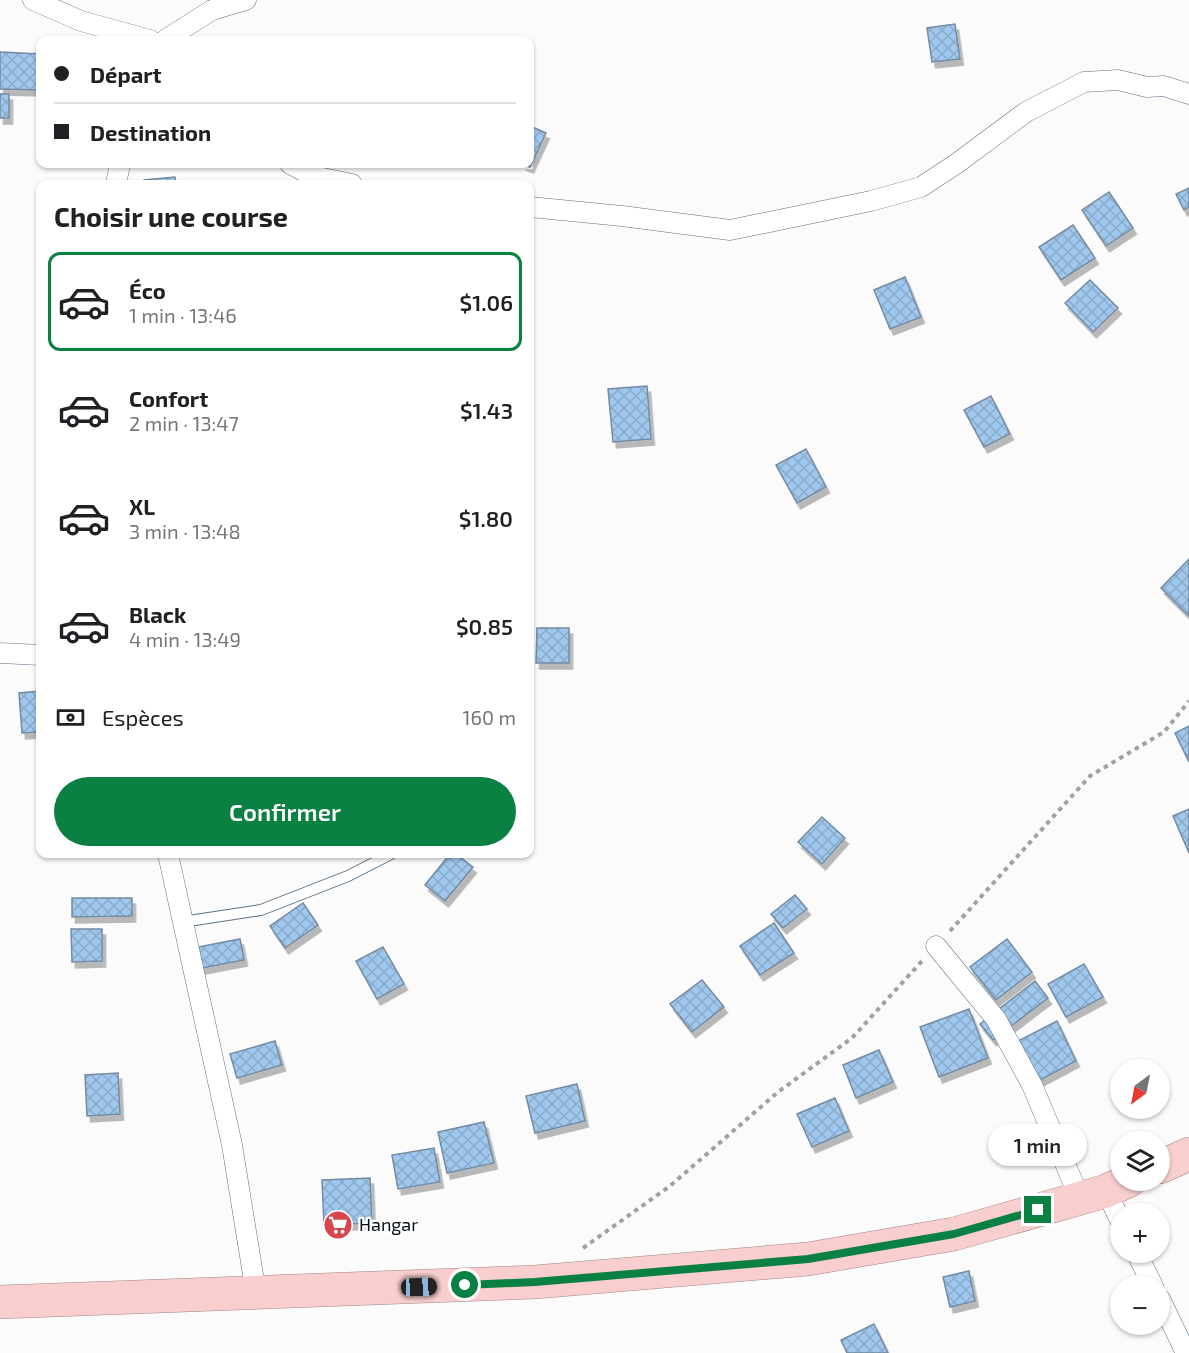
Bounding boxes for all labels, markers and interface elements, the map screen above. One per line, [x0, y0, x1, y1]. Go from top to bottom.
text: Départ [90, 61, 162, 87]
text: Destination [90, 119, 211, 145]
text: Choisir une course [54, 200, 288, 232]
icon: car [57, 275, 111, 329]
text: Éco [129, 277, 166, 303]
text: $1.06 [460, 289, 513, 315]
text: 1 min · 13:46 [129, 303, 237, 327]
icon: car [57, 383, 111, 437]
text: Confort [129, 385, 208, 411]
text: $1.43 [460, 397, 513, 423]
text: 2 min · 13:47 [129, 411, 239, 435]
icon: car [57, 491, 111, 545]
text: XL [129, 493, 155, 519]
text: $1.80 [459, 505, 513, 531]
text: 3 min · 13:48 [129, 519, 241, 543]
icon: car [57, 599, 111, 653]
text: Black [129, 601, 186, 627]
text: $0.85 [456, 613, 513, 639]
text: 4 min · 13:49 [129, 627, 241, 651]
icon: cash [54, 701, 87, 734]
text: Espèces [102, 704, 184, 730]
text: 160 m [463, 705, 516, 729]
button: Confirmer [54, 777, 516, 846]
north arrow [1110, 1059, 1170, 1119]
map controls [1110, 1059, 1170, 1335]
callout: 1 min [988, 1123, 1088, 1165]
button: layers [1110, 1131, 1170, 1191]
text: 1 min [1014, 1133, 1061, 1157]
route end [1024, 1196, 1051, 1223]
button: + [1110, 1203, 1170, 1263]
supermarket icon: Hangar [322, 1209, 354, 1241]
place label: Hangar [359, 1213, 418, 1235]
route start [451, 1271, 478, 1298]
button: − [1110, 1275, 1170, 1335]
car [401, 1277, 437, 1297]

